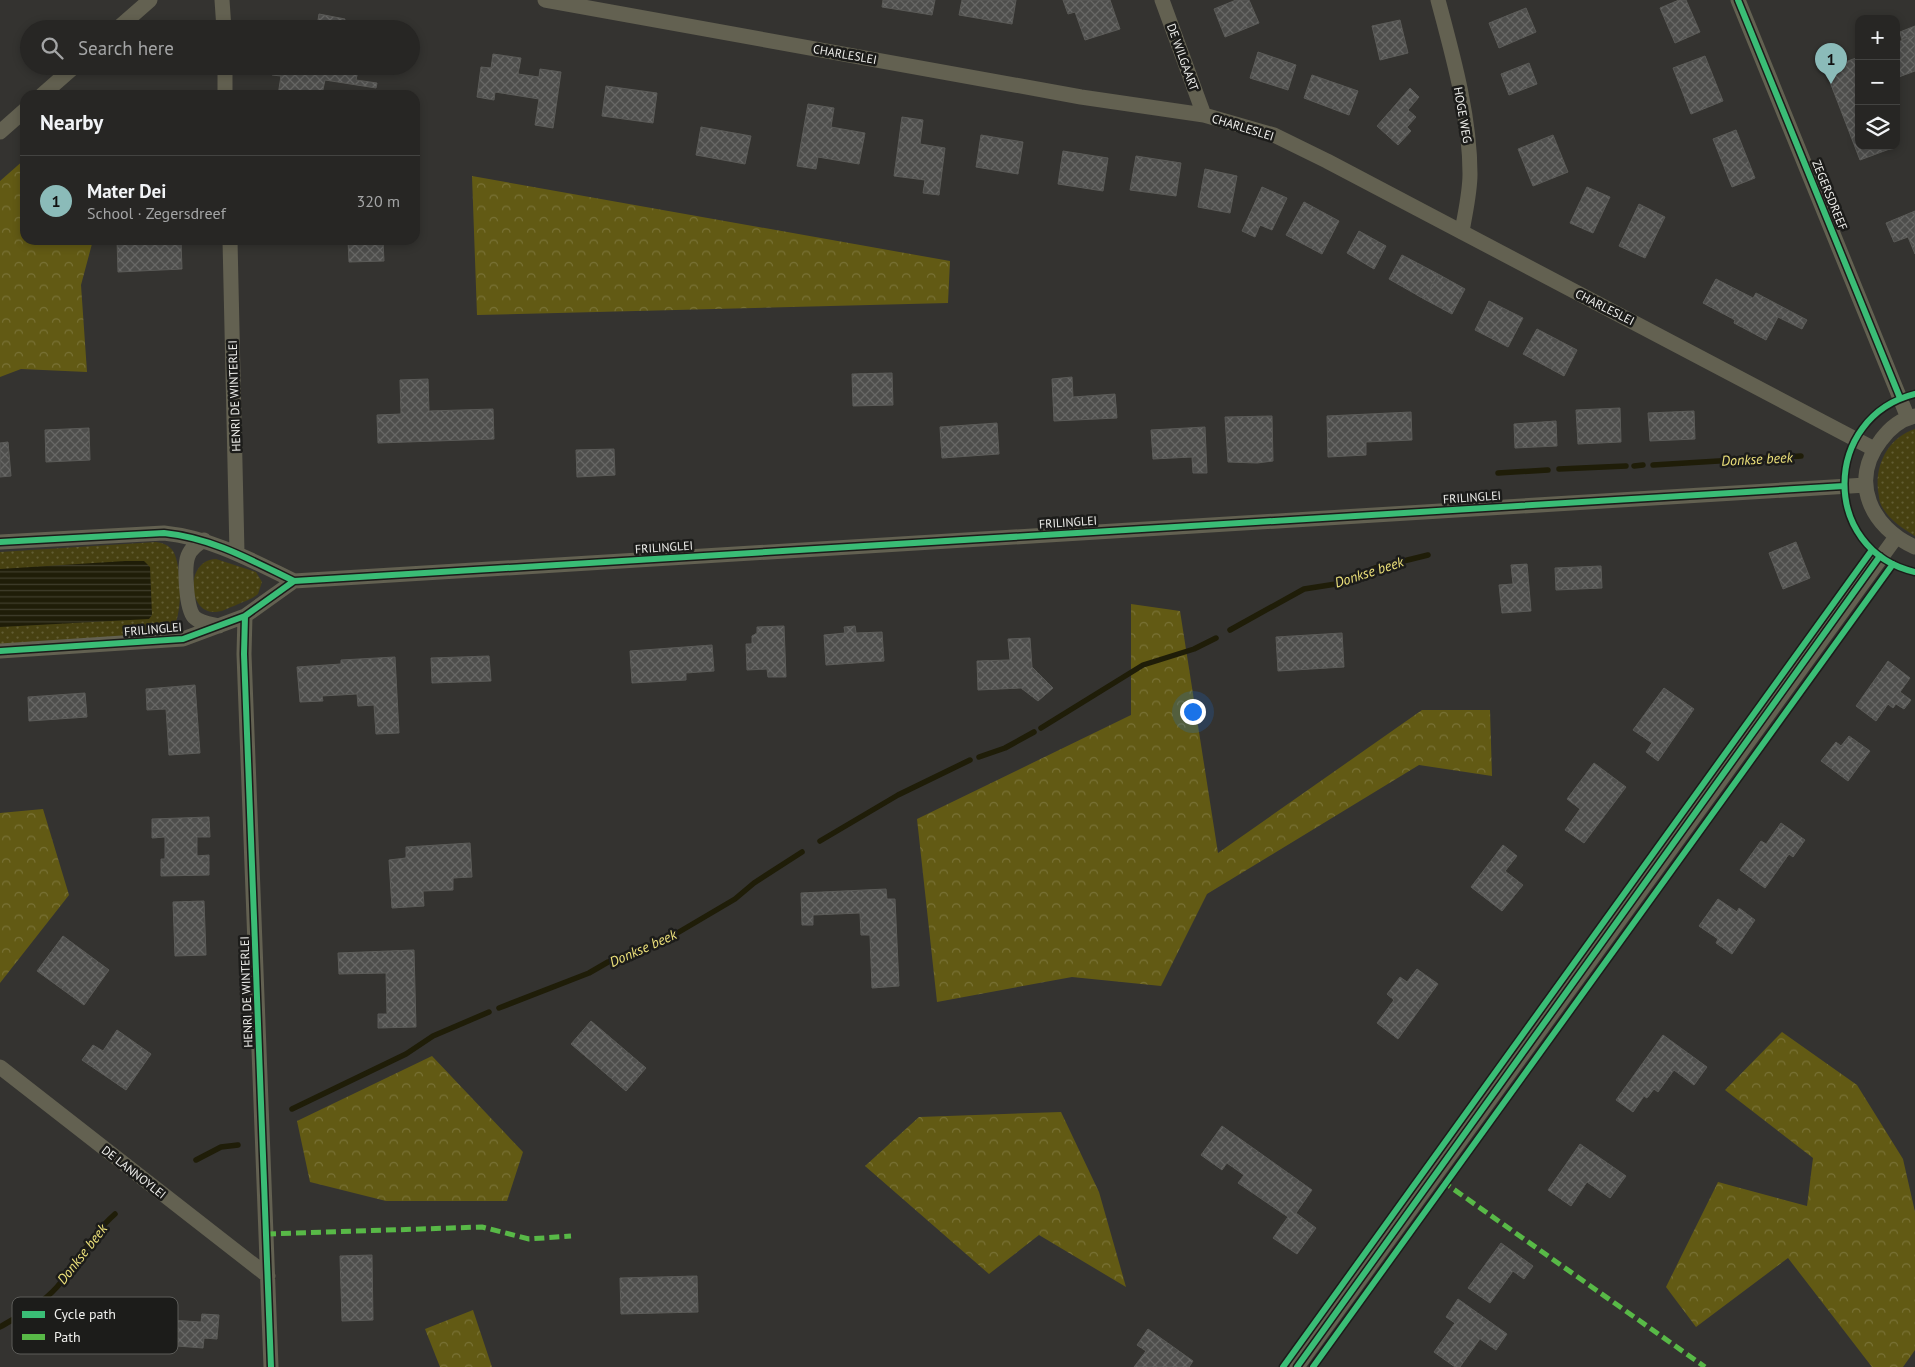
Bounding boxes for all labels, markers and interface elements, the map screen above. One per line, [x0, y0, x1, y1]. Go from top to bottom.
map controls [1855, 15, 1900, 150]
button: + [1855, 15, 1900, 60]
search box [20, 20, 420, 75]
street label: DE WILGAART [1164, 21, 1202, 93]
icon: search [38, 34, 66, 62]
text: Search here [78, 36, 174, 60]
street label: CHARLESLEI [812, 41, 878, 67]
pin: 1 [1815, 43, 1847, 84]
button: − [1855, 60, 1900, 105]
street label: HOGE WEG [1451, 86, 1475, 144]
button: layers [1855, 105, 1900, 150]
text: Nearby [40, 109, 103, 136]
street label: CHARLESLEI [1210, 110, 1276, 144]
street label: ZEGERSDREEF [1809, 158, 1851, 232]
text: Mater Dei [87, 179, 166, 203]
text: 1 [51, 191, 61, 211]
text: 320 m [357, 191, 400, 211]
text: School · Zegersdreef [87, 203, 226, 223]
street label: CHARLESLEI [1573, 286, 1637, 328]
street label: HENRI DE WINTERLEI [225, 340, 243, 452]
water label: Donkse beek [1721, 448, 1794, 470]
street label: FRILINGLEI [1443, 487, 1501, 507]
street label: FRILINGLEI [1039, 512, 1097, 532]
street label: FRILINGLEI [635, 537, 693, 557]
water label: Donkse beek [1332, 552, 1407, 592]
street label: FRILINGLEI [123, 619, 183, 639]
your location [1180, 699, 1206, 725]
water label: Donkse beek [607, 925, 680, 971]
street label: HENRI DE WINTERLEI [237, 936, 255, 1048]
street label: DE LANNOYLEI [99, 1142, 169, 1202]
water label: Donkse beek [53, 1220, 112, 1288]
legend [12, 1297, 178, 1354]
text: Cycle path [54, 1305, 116, 1323]
text: Path [54, 1328, 81, 1346]

